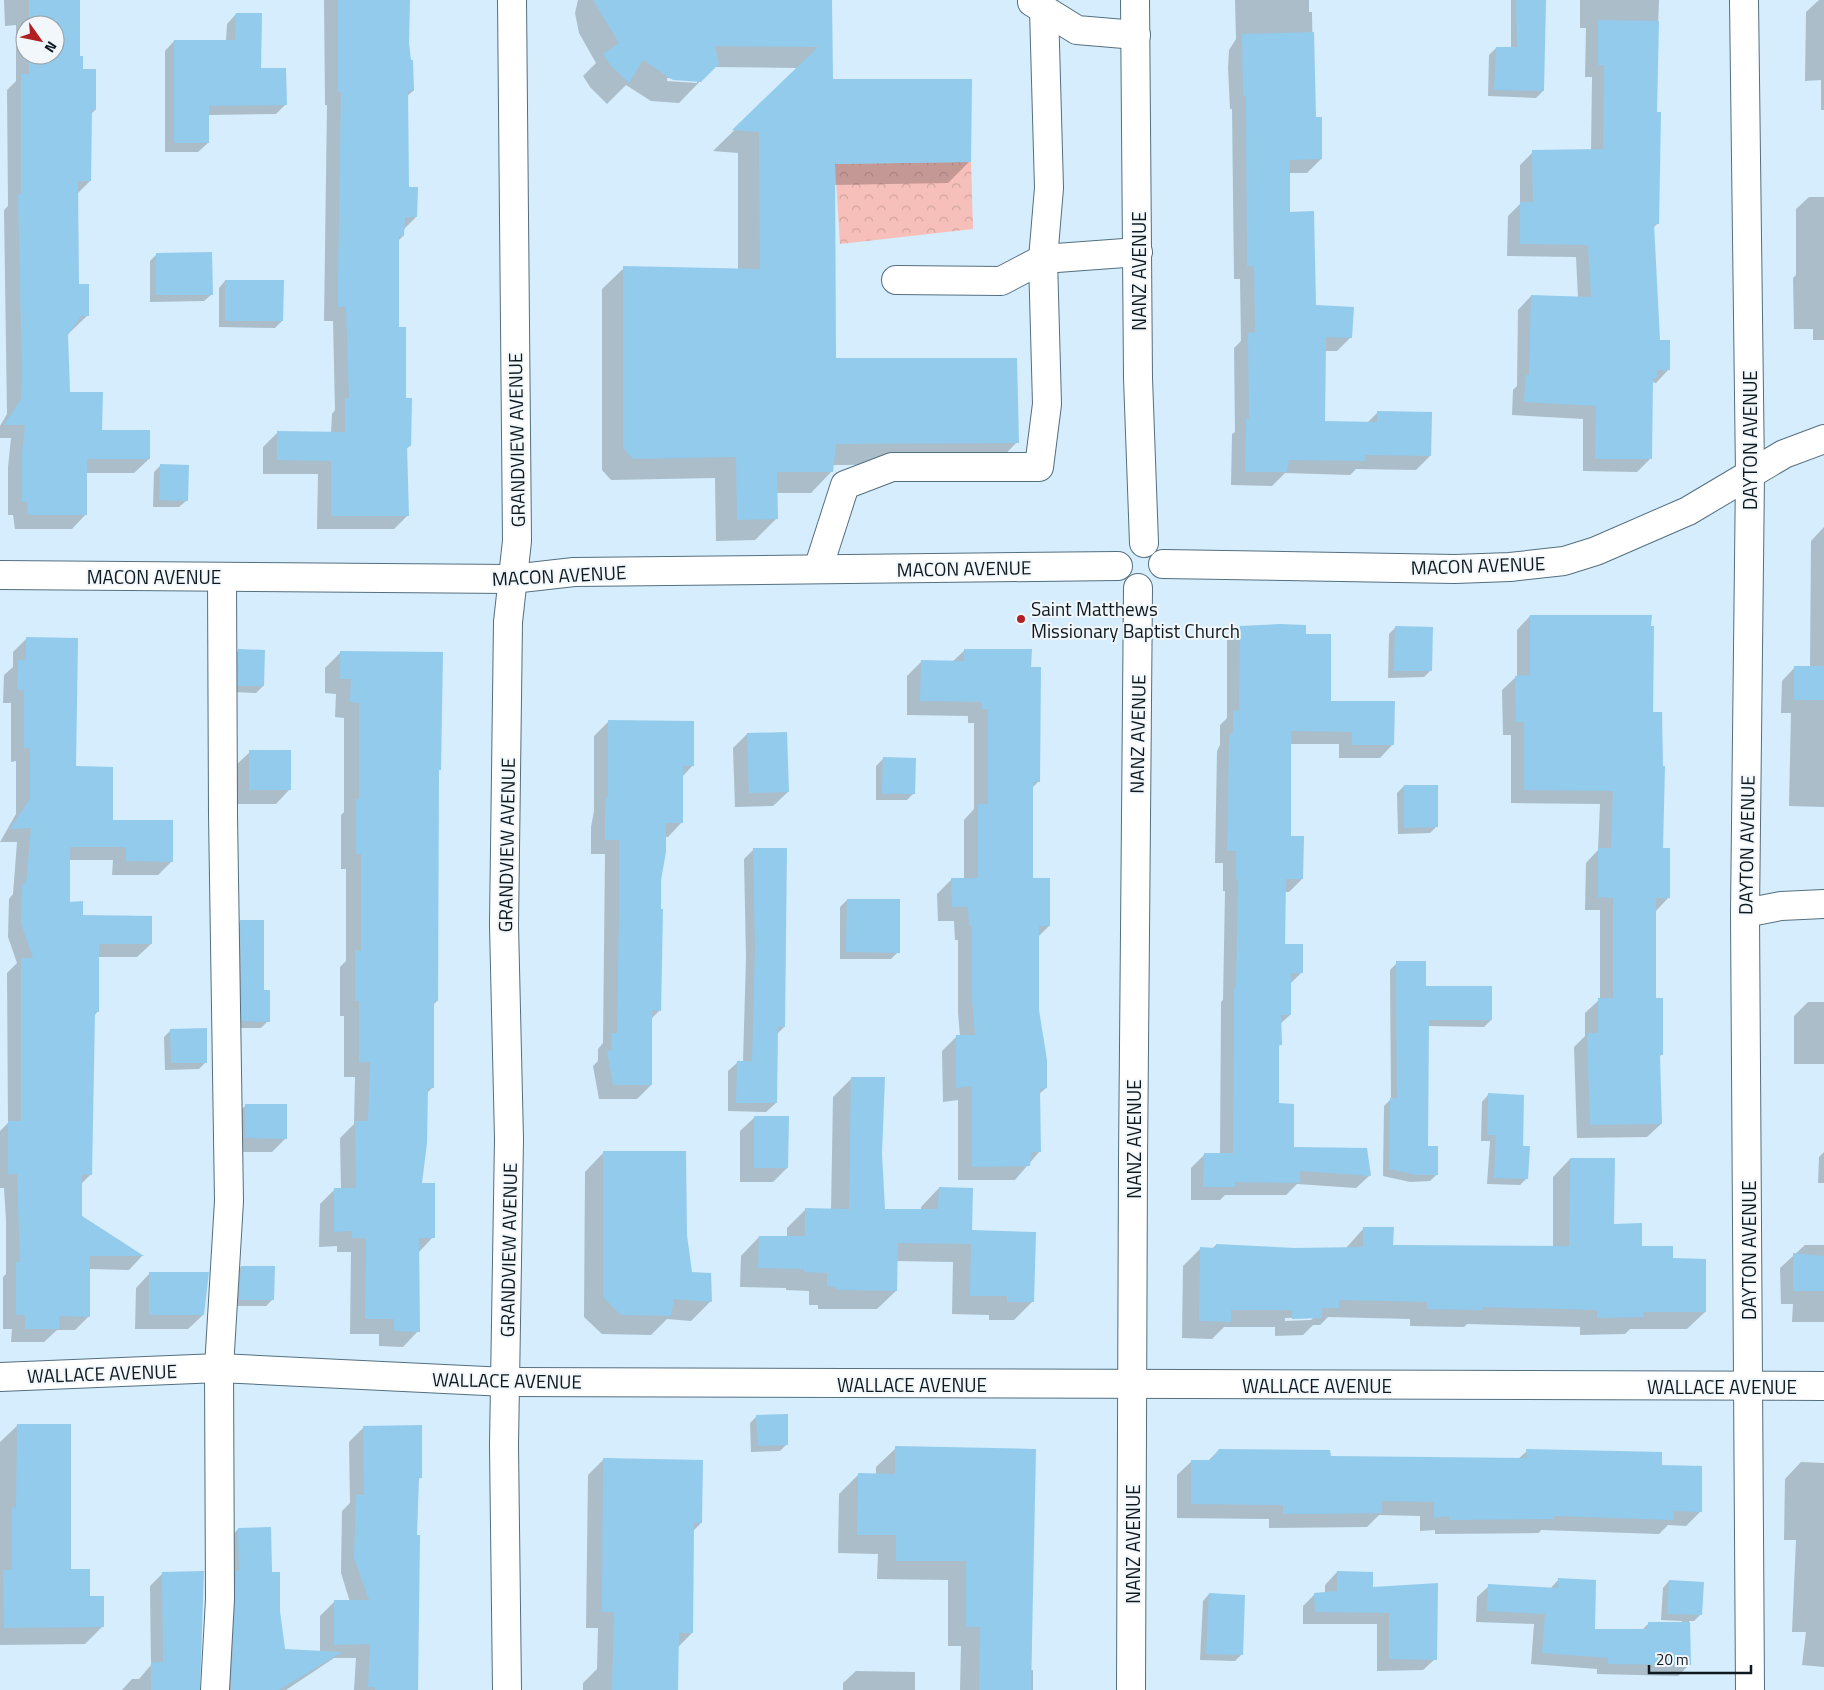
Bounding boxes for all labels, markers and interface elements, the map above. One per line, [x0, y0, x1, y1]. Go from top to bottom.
north arrow [15, 15, 65, 65]
text: N [40, 38, 63, 57]
street label: NANZ AVENUE [1124, 211, 1153, 331]
street label: GRANDVIEW AVENUE [500, 352, 532, 528]
street label: DAYTON AVENUE [1735, 370, 1764, 510]
street label: MACON AVENUE [1410, 548, 1546, 582]
street label: MACON AVENUE [896, 552, 1032, 584]
street label: MACON AVENUE [491, 557, 627, 593]
street label: MACON AVENUE [87, 562, 221, 591]
place label: Saint Matthews Missionary Baptist Church [1031, 594, 1240, 645]
marker: Saint Matthews Missionary Baptist Church [1015, 613, 1027, 625]
street label: NANZ AVENUE [1121, 674, 1153, 794]
street label: GRANDVIEW AVENUE [490, 757, 522, 933]
street label: DAYTON AVENUE [1730, 775, 1762, 915]
street label: NANZ AVENUE [1119, 1079, 1148, 1199]
street label: GRANDVIEW AVENUE [492, 1162, 524, 1338]
street label: DAYTON AVENUE [1734, 1180, 1763, 1320]
street label: WALLACE AVENUE [27, 1356, 177, 1390]
street label: WALLACE AVENUE [432, 1364, 582, 1396]
street label: WALLACE AVENUE [837, 1370, 987, 1399]
street label: WALLACE AVENUE [1242, 1371, 1392, 1400]
street label: WALLACE AVENUE [1647, 1372, 1797, 1401]
street label: NANZ AVENUE [1118, 1484, 1147, 1604]
scale bar [1649, 1642, 1752, 1674]
text: 20 m [1656, 1648, 1689, 1671]

